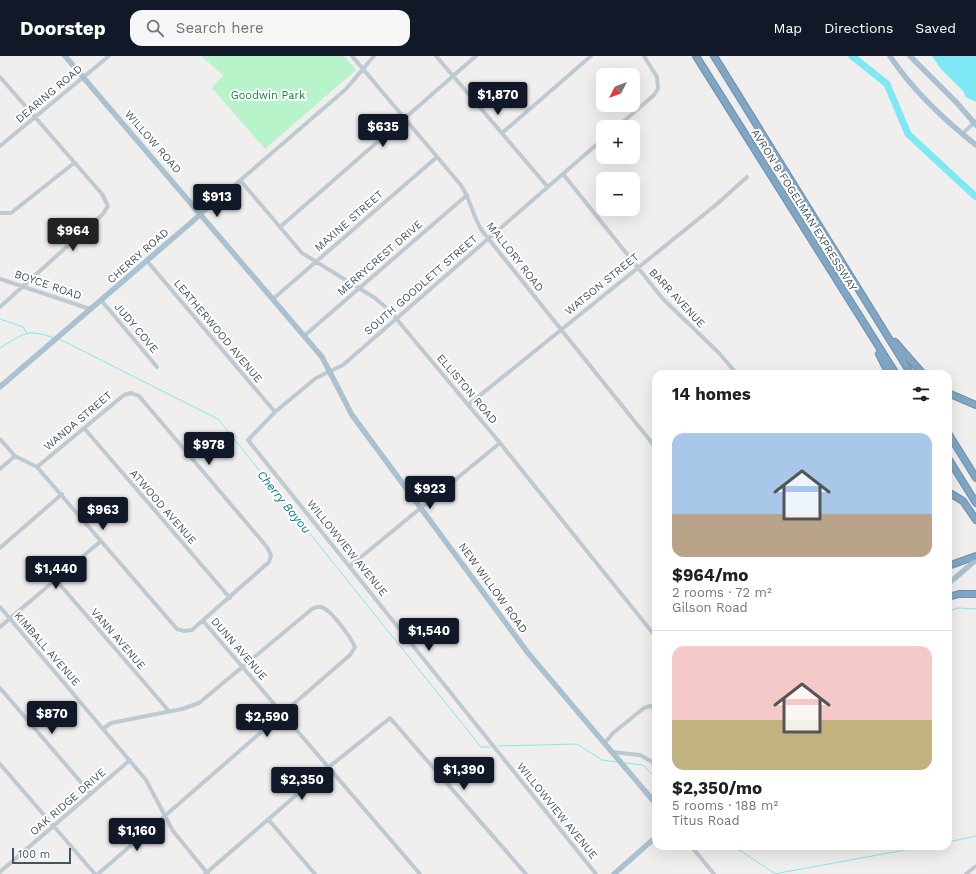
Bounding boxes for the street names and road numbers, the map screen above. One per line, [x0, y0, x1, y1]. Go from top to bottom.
street label: DEARING ROAD [13, 62, 85, 126]
street label: WILLOW ROAD [122, 108, 184, 176]
street label: AVRON B FOGELMAN EXPRESSWAY [749, 127, 860, 294]
street label: MAXINE STREET [312, 187, 386, 254]
street label: MERRYCREST DRIVE [335, 218, 425, 298]
street label: MALLORY ROAD [484, 220, 546, 294]
street label: CHERRY ROAD [105, 226, 171, 286]
street label: SOUTH GOODLETT STREET [362, 232, 480, 338]
street label: WATSON STREET [562, 250, 642, 318]
street label: BARR AVENUE [646, 266, 708, 330]
street label: BOYCE ROAD [13, 267, 83, 303]
street label: LEATHERWOOD AVENUE [171, 277, 265, 385]
street label: JUDY COVE [111, 300, 161, 356]
street label: ELLISTON ROAD [434, 351, 500, 427]
street label: WANDA STREET [41, 388, 115, 453]
street label: ATWOOD AVENUE [127, 467, 199, 547]
street label: WILLOWVIEW AVENUE [304, 497, 390, 599]
street label: NEW WILLOW ROAD [456, 540, 530, 636]
street label: VANN AVENUE [88, 606, 148, 672]
street label: KIMBALL AVENUE [11, 609, 83, 689]
street label: DUNN AVENUE [208, 615, 270, 683]
street label: WILLOWVIEW AVENUE [514, 760, 600, 862]
street label: OAK RIDGE DRIVE [28, 766, 108, 838]

